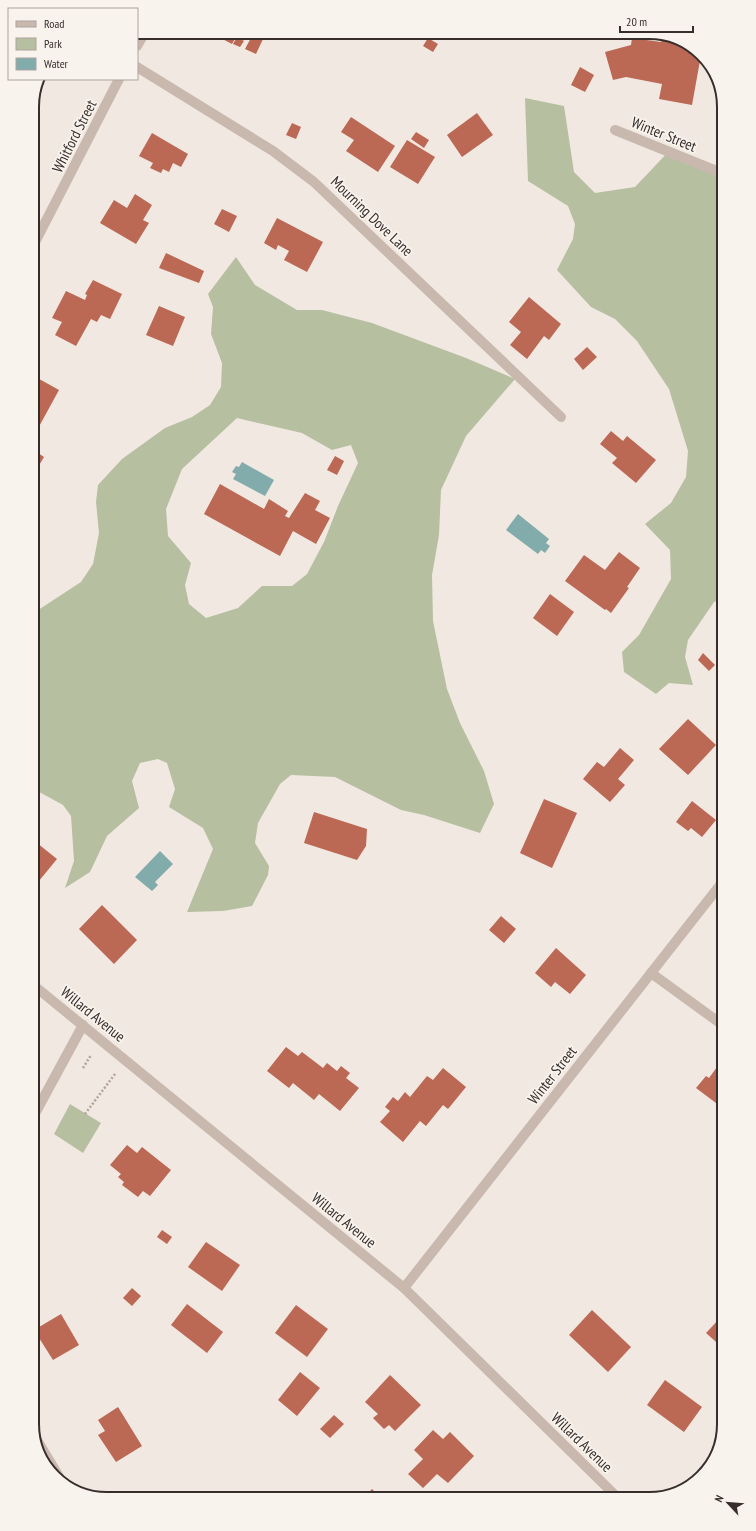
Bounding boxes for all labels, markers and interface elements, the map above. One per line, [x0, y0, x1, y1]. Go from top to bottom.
legend [8, 8, 138, 80]
scale bar [620, 8, 693, 34]
text: 20 m [626, 14, 647, 29]
text: Road [44, 16, 64, 31]
text: Park [44, 36, 62, 51]
text: Water [44, 56, 69, 71]
street label: Whitford Street [48, 96, 100, 176]
street label: Winter Street [629, 112, 699, 156]
street label: Mourning Dove Lane [327, 172, 417, 260]
street label: Willard Avenue [57, 982, 129, 1046]
street label: Winter Street [523, 1042, 581, 1108]
street label: Willard Avenue [308, 1188, 380, 1252]
street label: Willard Avenue [547, 1408, 617, 1476]
north arrow [708, 1483, 748, 1523]
text: N [711, 1493, 727, 1504]

